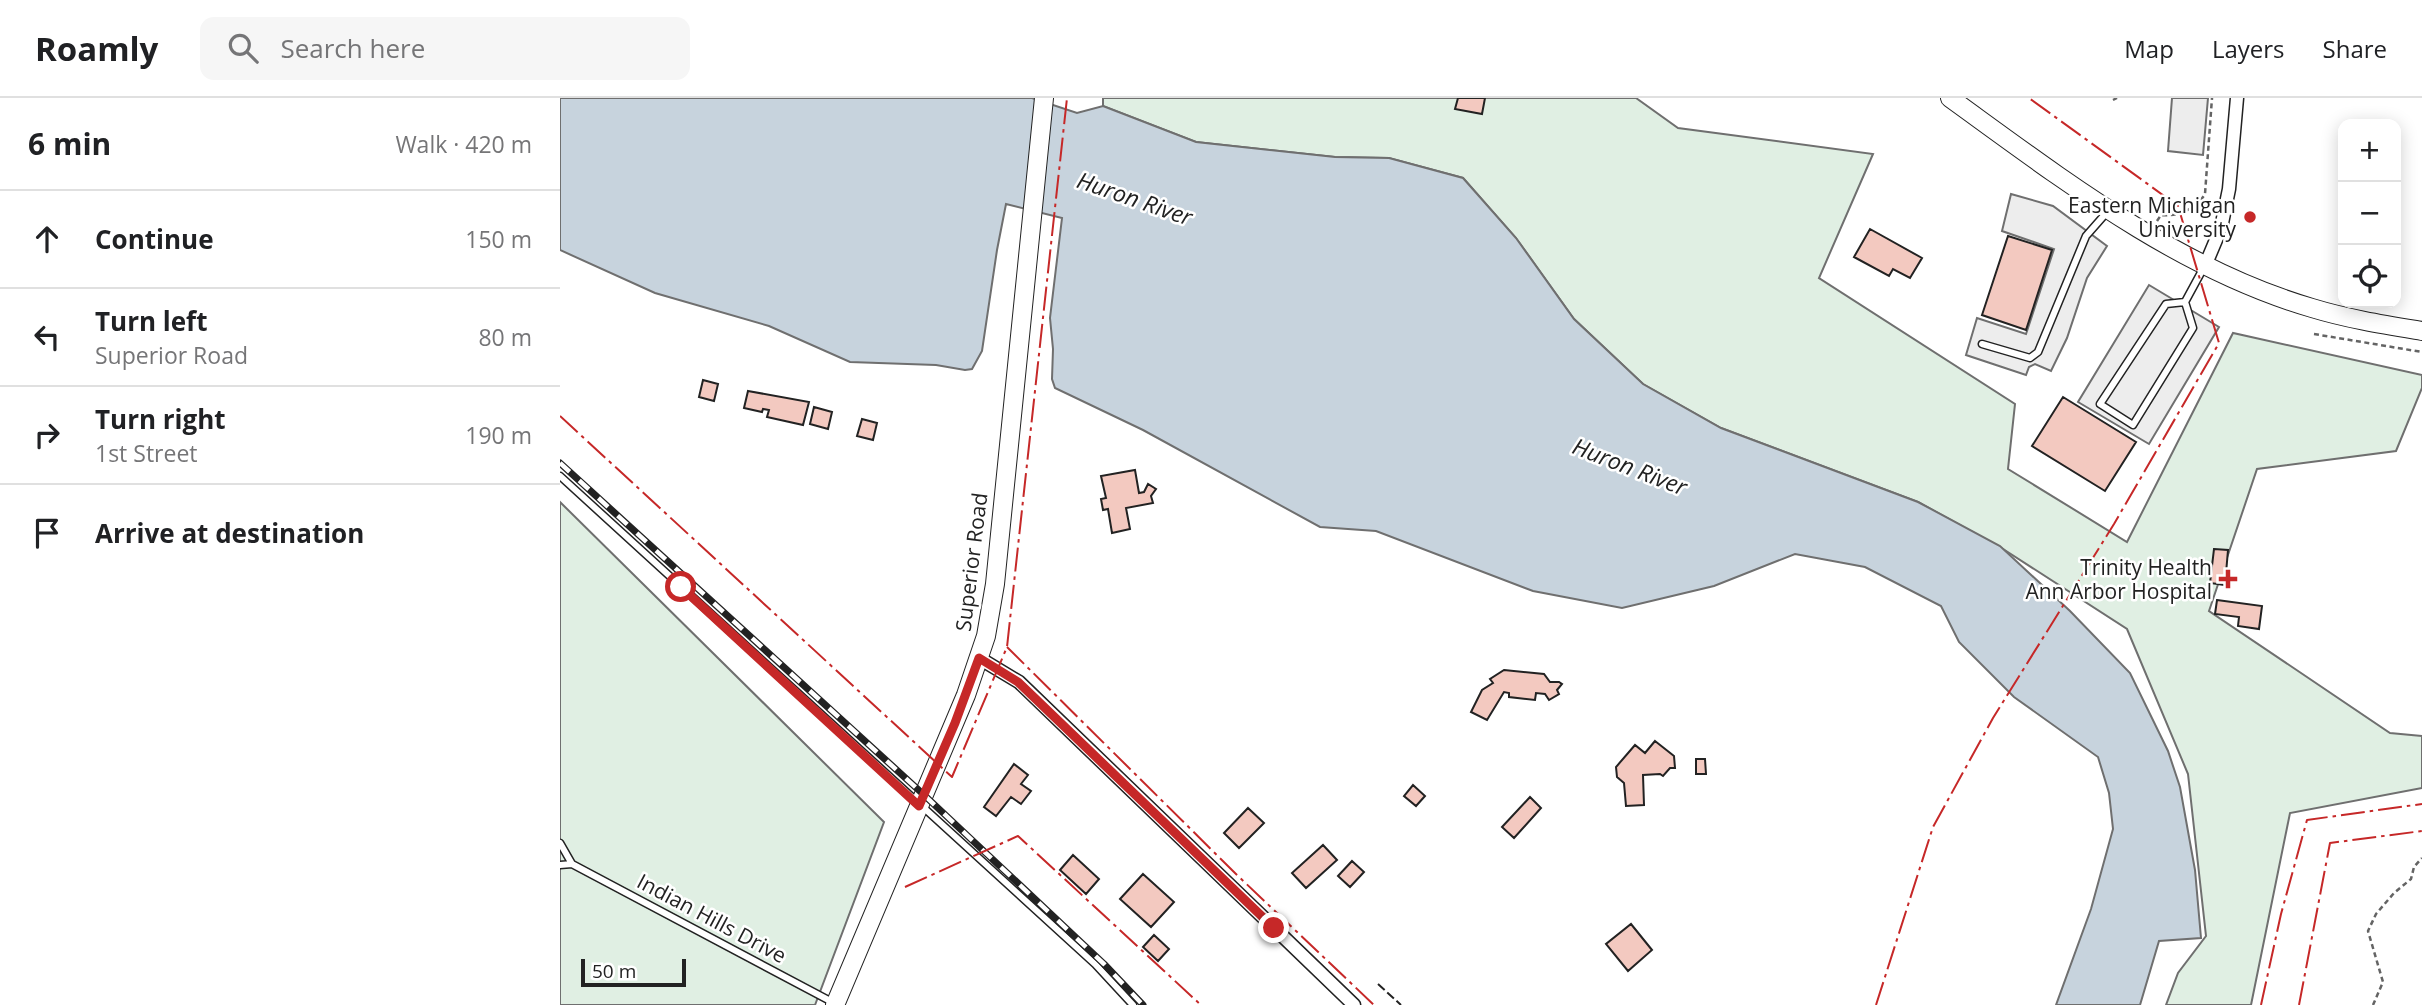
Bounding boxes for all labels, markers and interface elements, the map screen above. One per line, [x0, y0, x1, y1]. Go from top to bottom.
search box [200, 17, 690, 80]
text: Roamly [35, 26, 158, 71]
icon: search [224, 29, 262, 67]
text: Search here [280, 30, 425, 66]
text: Map [2124, 32, 2174, 65]
text: Layers [2212, 32, 2285, 65]
text: Share [2323, 32, 2387, 65]
map controls [2338, 119, 2401, 308]
button: + [2338, 119, 2401, 182]
text: 6 min [28, 123, 111, 164]
text: Walk · 420 m [395, 128, 532, 160]
water label: Huron River [1073, 163, 1198, 233]
button: − [2338, 182, 2401, 245]
place label: Eastern Michigan University [2068, 191, 2236, 243]
marker: Eastern Michigan University [2242, 209, 2258, 225]
icon: ahead [28, 220, 66, 258]
text: Continue [95, 221, 214, 257]
text: 150 m [465, 223, 532, 255]
button: locate [2338, 245, 2401, 308]
text: Turn left [95, 303, 207, 339]
icon: left [28, 318, 66, 356]
text: 80 m [478, 321, 532, 353]
text: Superior Road [95, 339, 248, 371]
text: Turn right [95, 401, 226, 437]
icon: right [28, 416, 66, 454]
text: 190 m [465, 419, 532, 451]
water label: Huron River [1568, 430, 1693, 503]
text: 1st Street [95, 437, 198, 469]
street label: Superior Road [949, 491, 993, 633]
icon: arrive [28, 514, 66, 552]
text: Arrive at destination [95, 515, 364, 551]
place label: Trinity Health Ann Arbor Hospital [2025, 553, 2212, 605]
marker: Trinity Health Ann Arbor Hospital [2218, 569, 2238, 589]
route start [665, 571, 696, 602]
street label: Indian Hills Drive [633, 867, 791, 969]
route end [1258, 912, 1289, 943]
scale bar [581, 956, 686, 988]
text: 50 m [592, 958, 636, 984]

